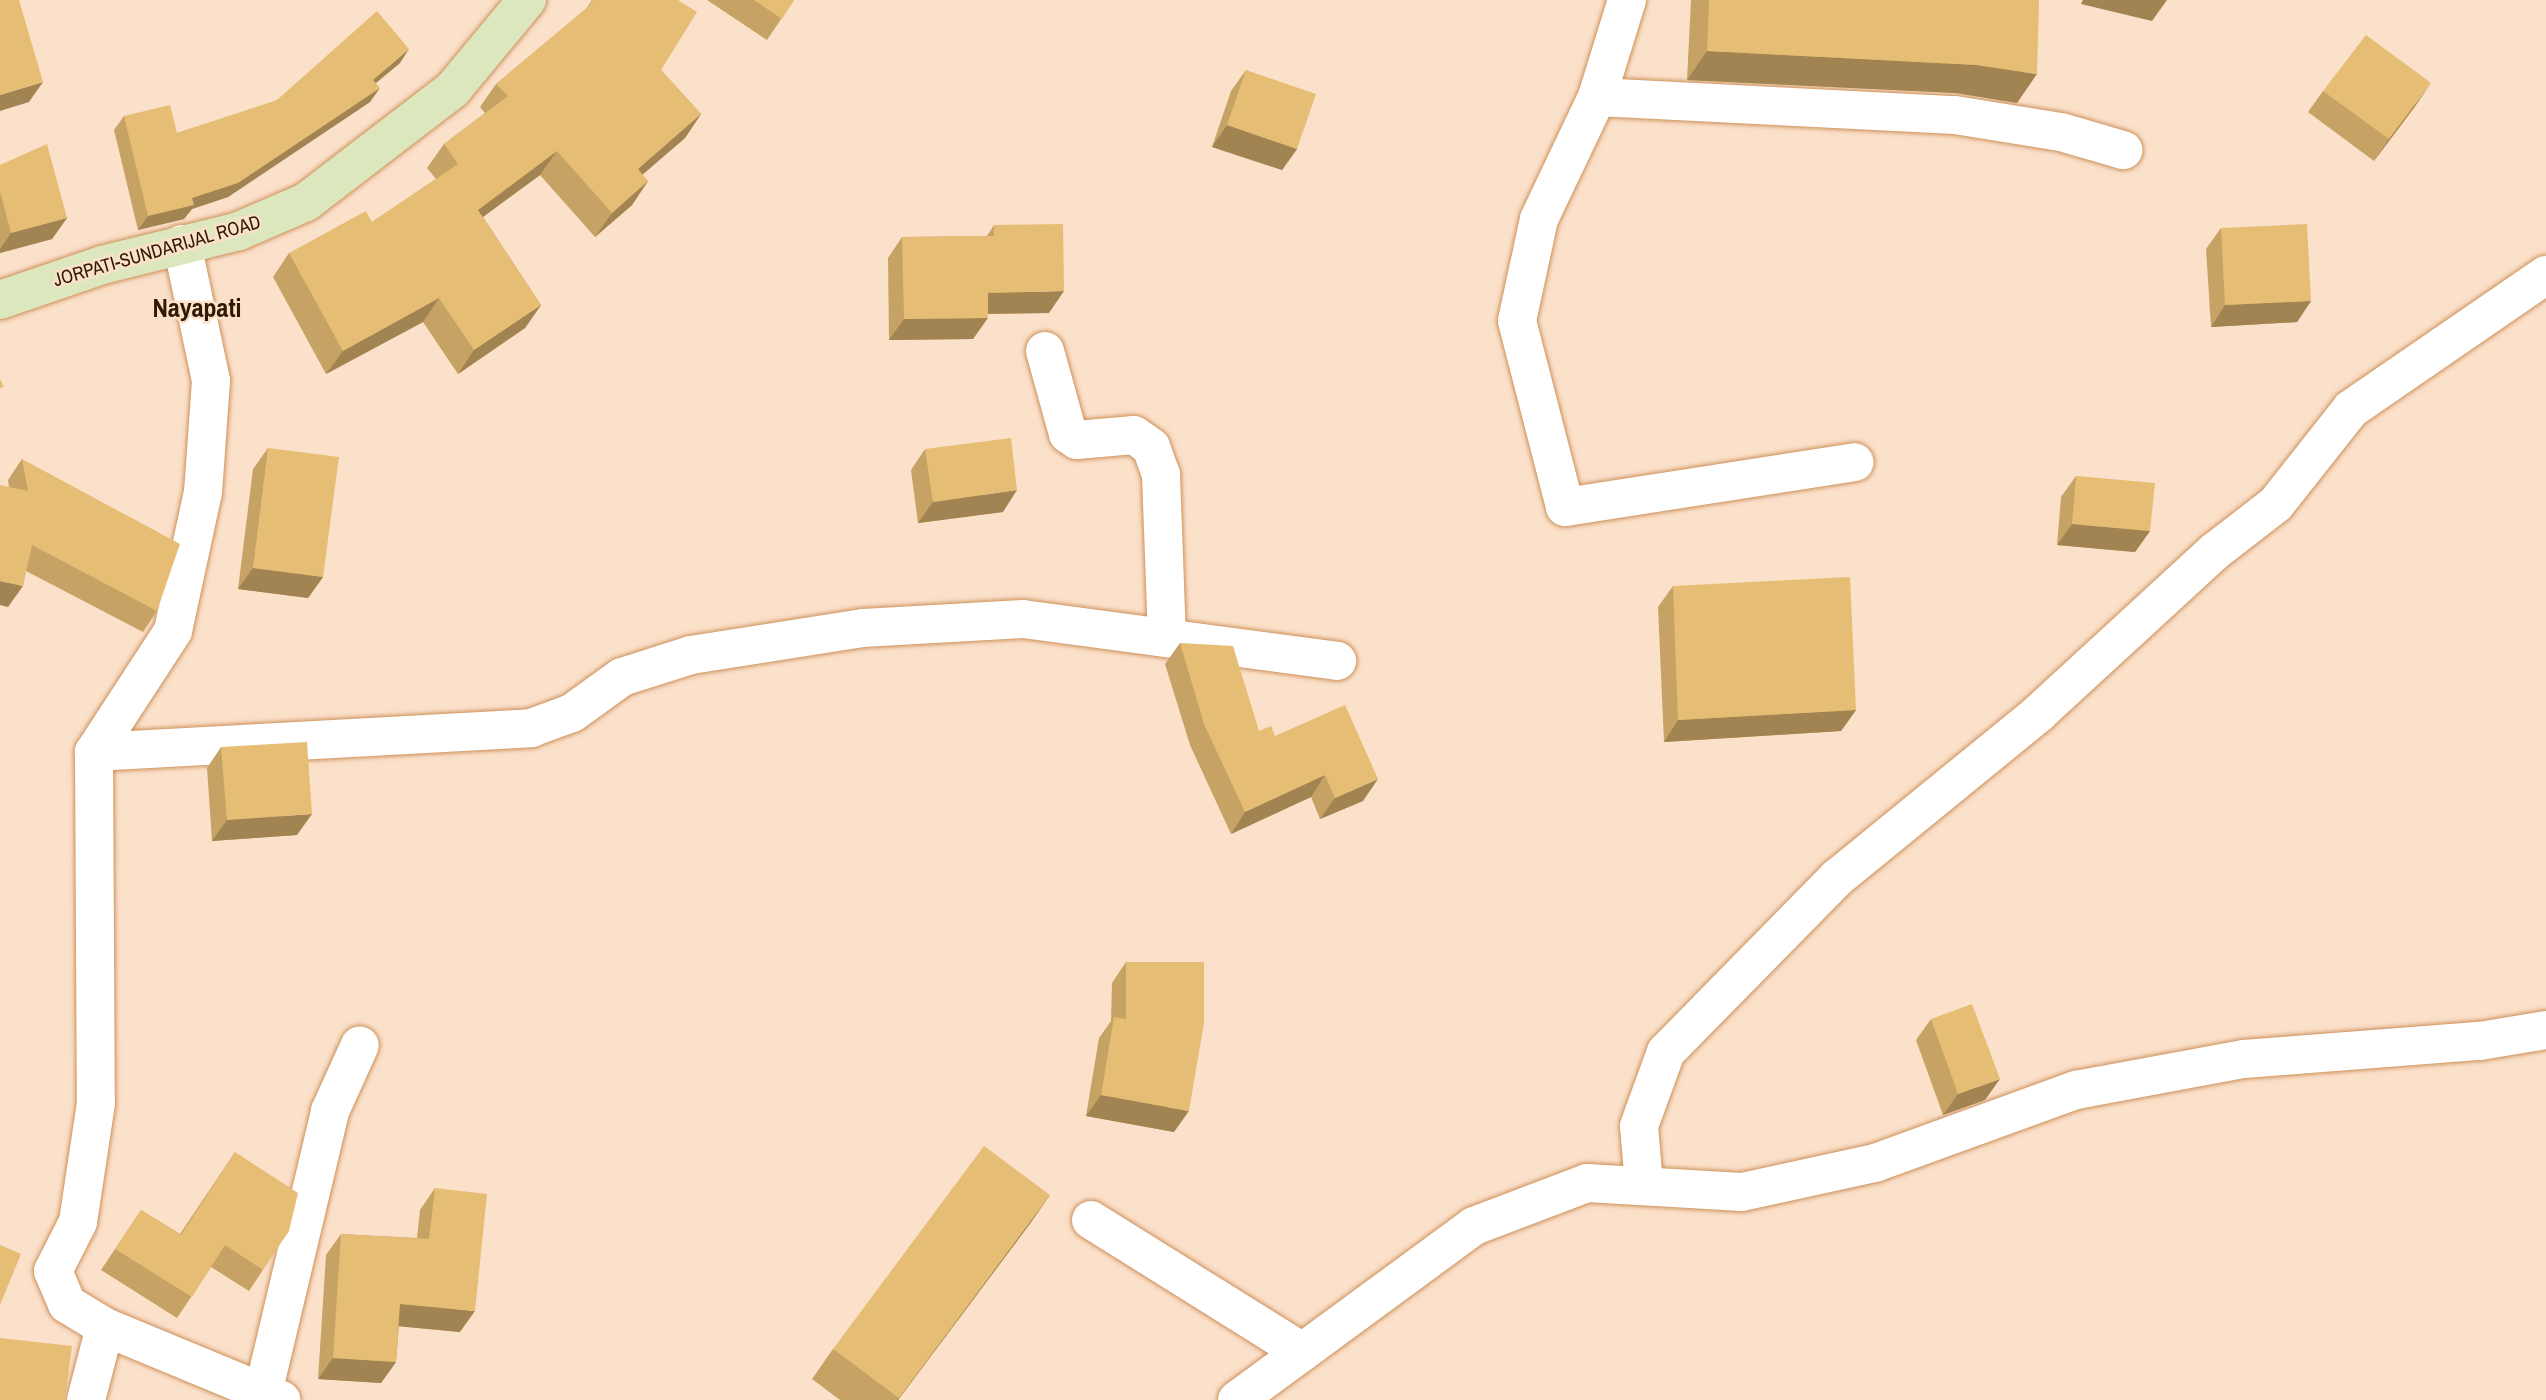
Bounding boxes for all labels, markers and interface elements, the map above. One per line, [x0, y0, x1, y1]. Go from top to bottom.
street label: JORPATI-SUNDARIJAL ROAD [51, 210, 263, 292]
district label: Nayapati [153, 292, 241, 324]

